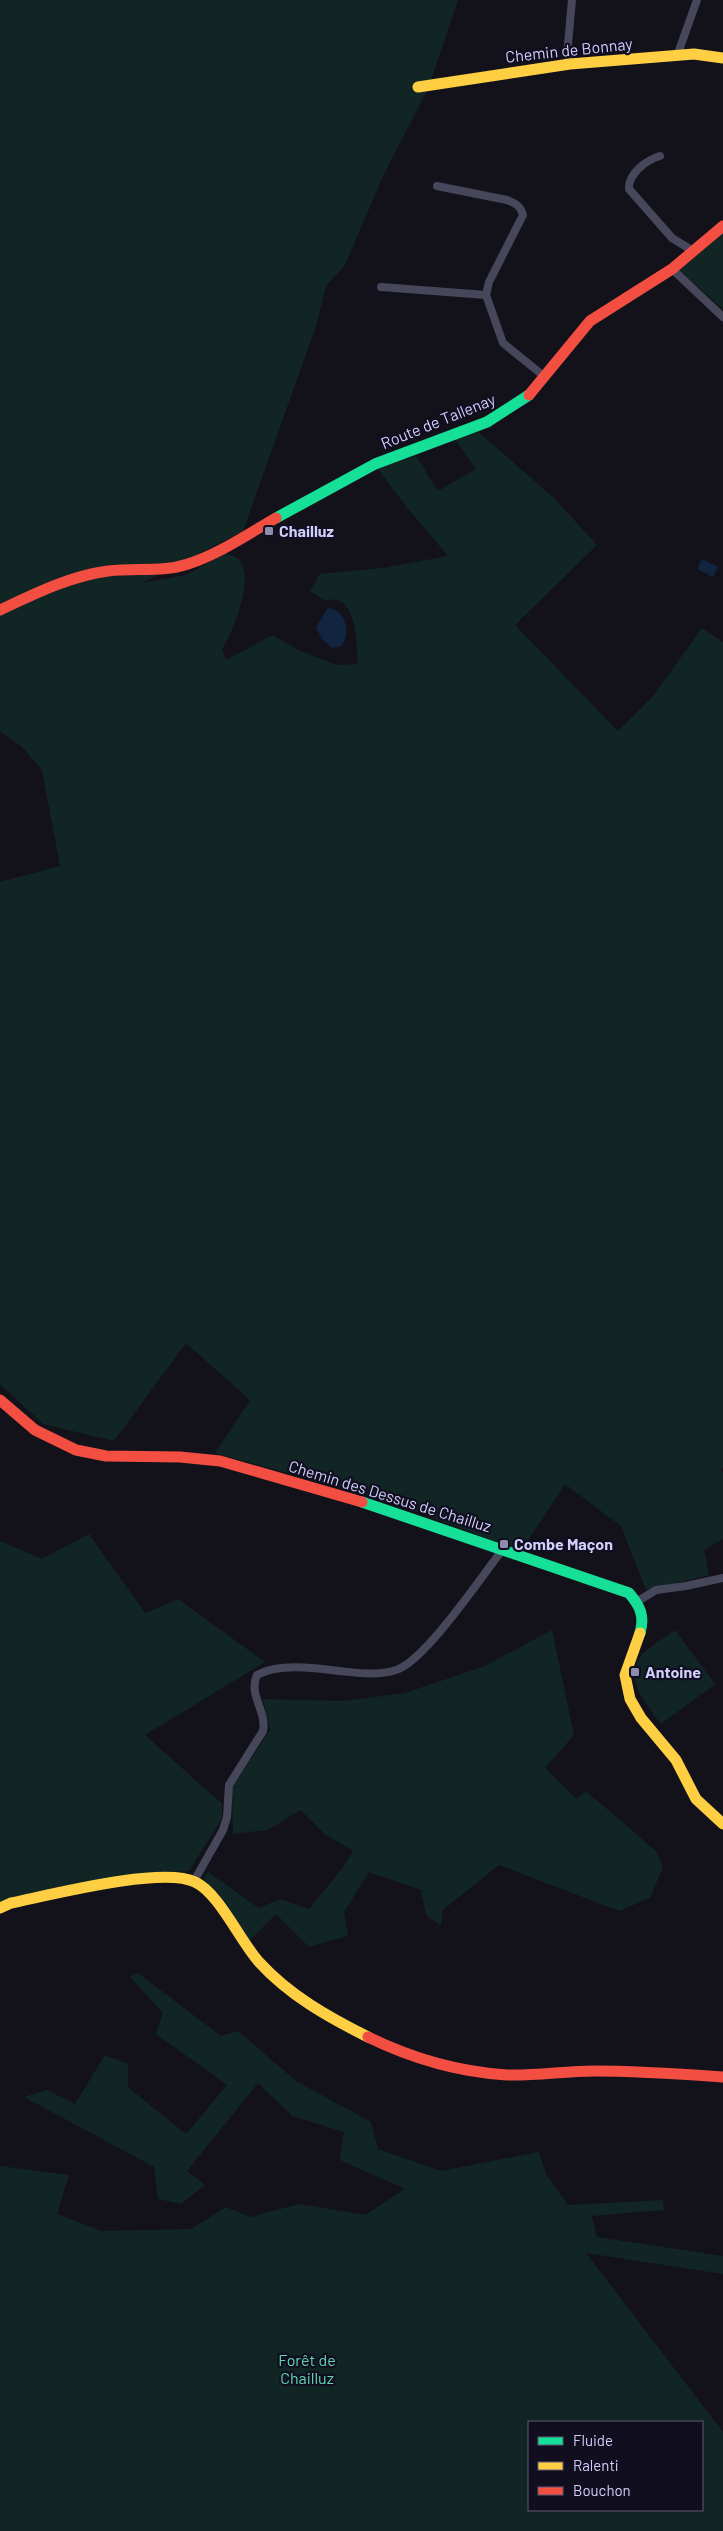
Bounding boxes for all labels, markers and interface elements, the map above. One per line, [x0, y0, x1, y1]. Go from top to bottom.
street label: Chemin de Bonnay [504, 33, 634, 66]
street label: Route de Tallenay [378, 389, 498, 452]
place label: Chailluz [279, 521, 334, 540]
marker: Chailluz [263, 525, 275, 537]
street label: Chemin des Dessus de Chailluz [287, 1456, 494, 1535]
place label: Combe Maçon [514, 1534, 613, 1553]
marker: Combe Maçon [498, 1538, 510, 1550]
place label: Antoine [645, 1662, 701, 1681]
marker: Antoine [629, 1666, 641, 1678]
park label: Forêt de Chailluz [278, 2350, 336, 2387]
legend [528, 2421, 703, 2511]
text: Fluide [573, 2431, 613, 2449]
text: Ralenti [573, 2456, 619, 2474]
text: Bouchon [573, 2481, 631, 2499]

